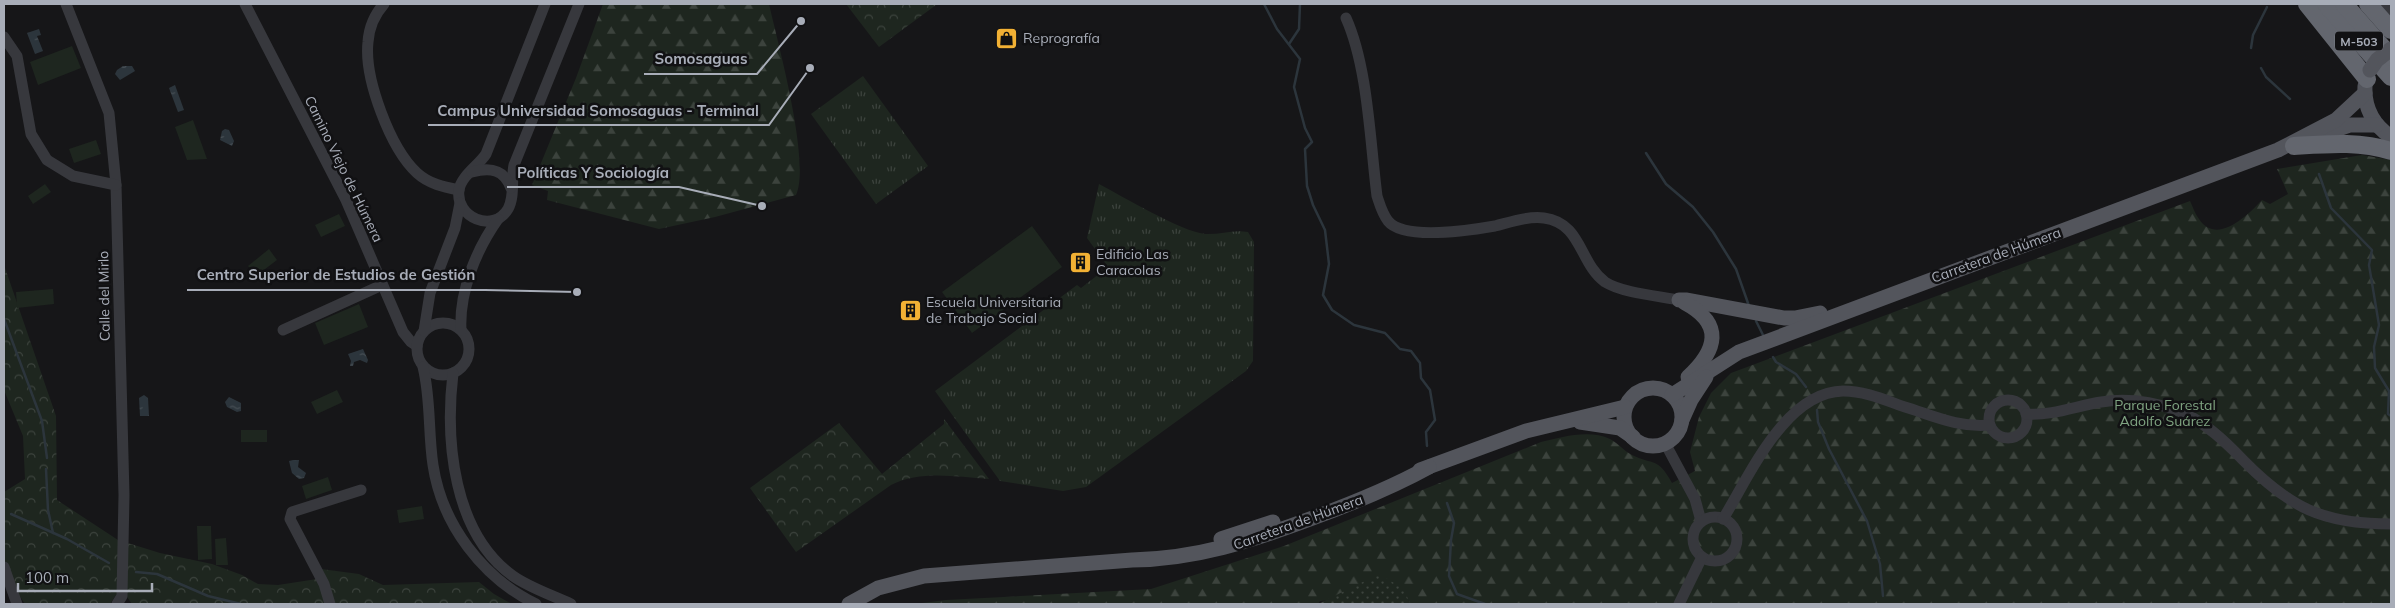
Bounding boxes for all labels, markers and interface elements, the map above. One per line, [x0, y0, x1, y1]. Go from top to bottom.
shop icon: Reprografía [995, 26, 1019, 50]
place label: Reprografía [1023, 29, 1100, 47]
road number: M-503 [2335, 31, 2383, 50]
callout: Somosaguas [644, 44, 757, 74]
text: Somosaguas [655, 49, 747, 68]
street label: Camino Viejo de Húmera [301, 93, 387, 245]
callout: Campus Universidad Somosaguas - Terminal [428, 95, 769, 125]
text: Campus Universidad Somosaguas - Terminal [437, 101, 759, 120]
callout: Políticas Y Sociología [507, 157, 679, 187]
text: Políticas Y Sociología [517, 163, 669, 182]
street label: Carretera de Húmera [1929, 223, 2063, 287]
place label: Edificio Las Caracolas [1096, 245, 1169, 279]
building icon: Edificio Las Caracolas [1068, 250, 1092, 274]
street label: Calle del Mirlo [94, 251, 114, 341]
callout: Centro Superior de Estudios de Gestión [187, 260, 485, 290]
text: Centro Superior de Estudios de Gestión [197, 265, 475, 284]
place label: Escuela Universitaria de Trabajo Social [926, 293, 1061, 327]
building icon: Escuela Universitaria de Trabajo Social [898, 298, 922, 322]
park label: Parque Forestal Adolfo Suárez [2114, 396, 2216, 430]
street label: Carretera de Húmera [1231, 490, 1365, 554]
scale bar [18, 560, 151, 592]
text: 100 m [25, 568, 69, 587]

